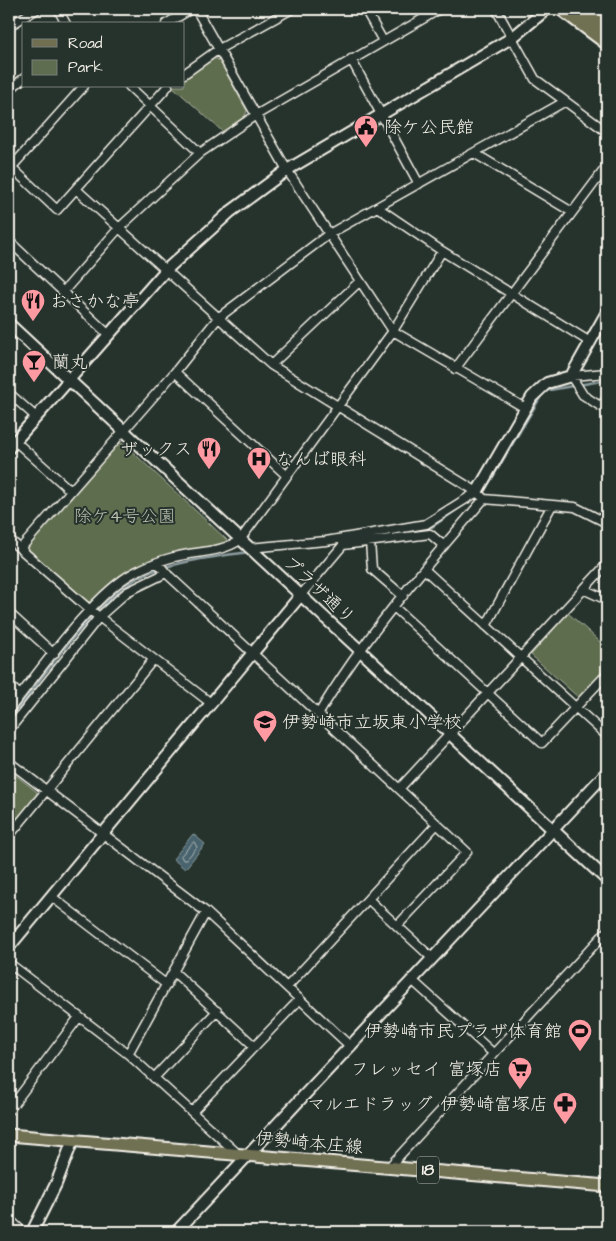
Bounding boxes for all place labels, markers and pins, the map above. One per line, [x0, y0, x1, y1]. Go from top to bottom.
public building icon: 除ケ公民館 [353, 114, 379, 148]
place label: 除ケ公民館 [384, 115, 474, 140]
restaurant icon: おさかな亭 [20, 288, 46, 322]
place label: おさかな亭 [50, 289, 140, 314]
bar icon: 蘭丸 [21, 349, 47, 383]
place label: 蘭丸 [52, 350, 88, 375]
restaurant icon: ザックス [196, 436, 222, 470]
place label: ザックス [120, 437, 192, 462]
hospital icon: なんば眼科 [246, 446, 272, 480]
place label: なんば眼科 [276, 447, 366, 472]
school or university icon: 伊勢崎市立坂東小学校 [252, 709, 278, 743]
place label: 伊勢崎市立坂東小学校 [282, 710, 462, 735]
sports icon: 伊勢崎市民プラザ体育館 [567, 1018, 593, 1052]
place label: 伊勢崎市民プラザ体育館 [364, 1019, 562, 1044]
supermarket icon: フレッセイ 富塚店 [507, 1056, 533, 1090]
place label: フレッセイ 富塚店 [351, 1057, 502, 1082]
pharmacy icon: マルエドラッグ 伊勢崎富塚店 [552, 1091, 578, 1125]
place label: マルエドラッグ 伊勢崎富塚店 [307, 1092, 548, 1117]

